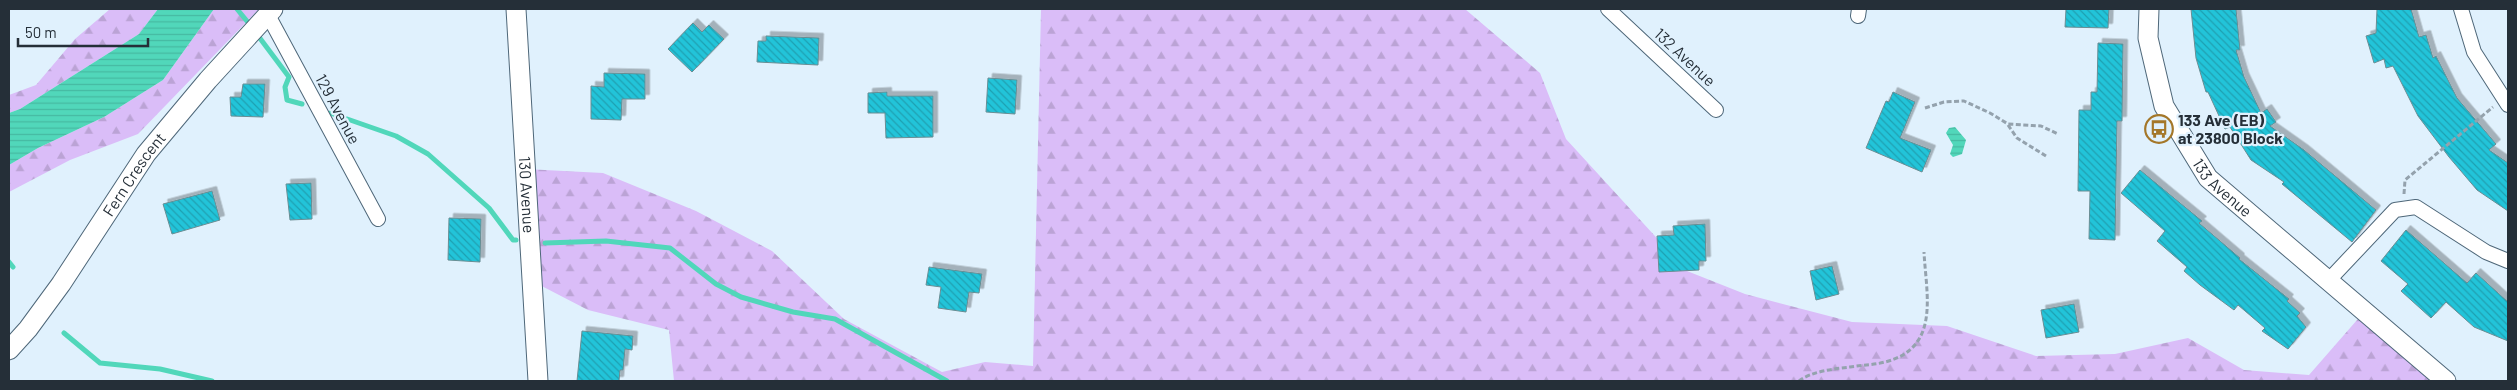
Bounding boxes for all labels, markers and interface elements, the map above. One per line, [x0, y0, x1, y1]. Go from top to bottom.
scale bar [18, 15, 148, 47]
text: 50 m [25, 23, 57, 41]
street label: 132 Avenue [1651, 24, 1720, 90]
street label: 129 Avenue [312, 71, 365, 147]
place label: 133 Ave (EB) at 23800 Block [2178, 110, 2283, 147]
bus stop icon: 133 Ave (EB) at 23800 Block [2144, 114, 2174, 144]
street label: Fern Crescent [98, 128, 169, 219]
street label: 133 Avenue [2189, 155, 2256, 220]
street label: 130 Avenue [516, 156, 539, 234]

